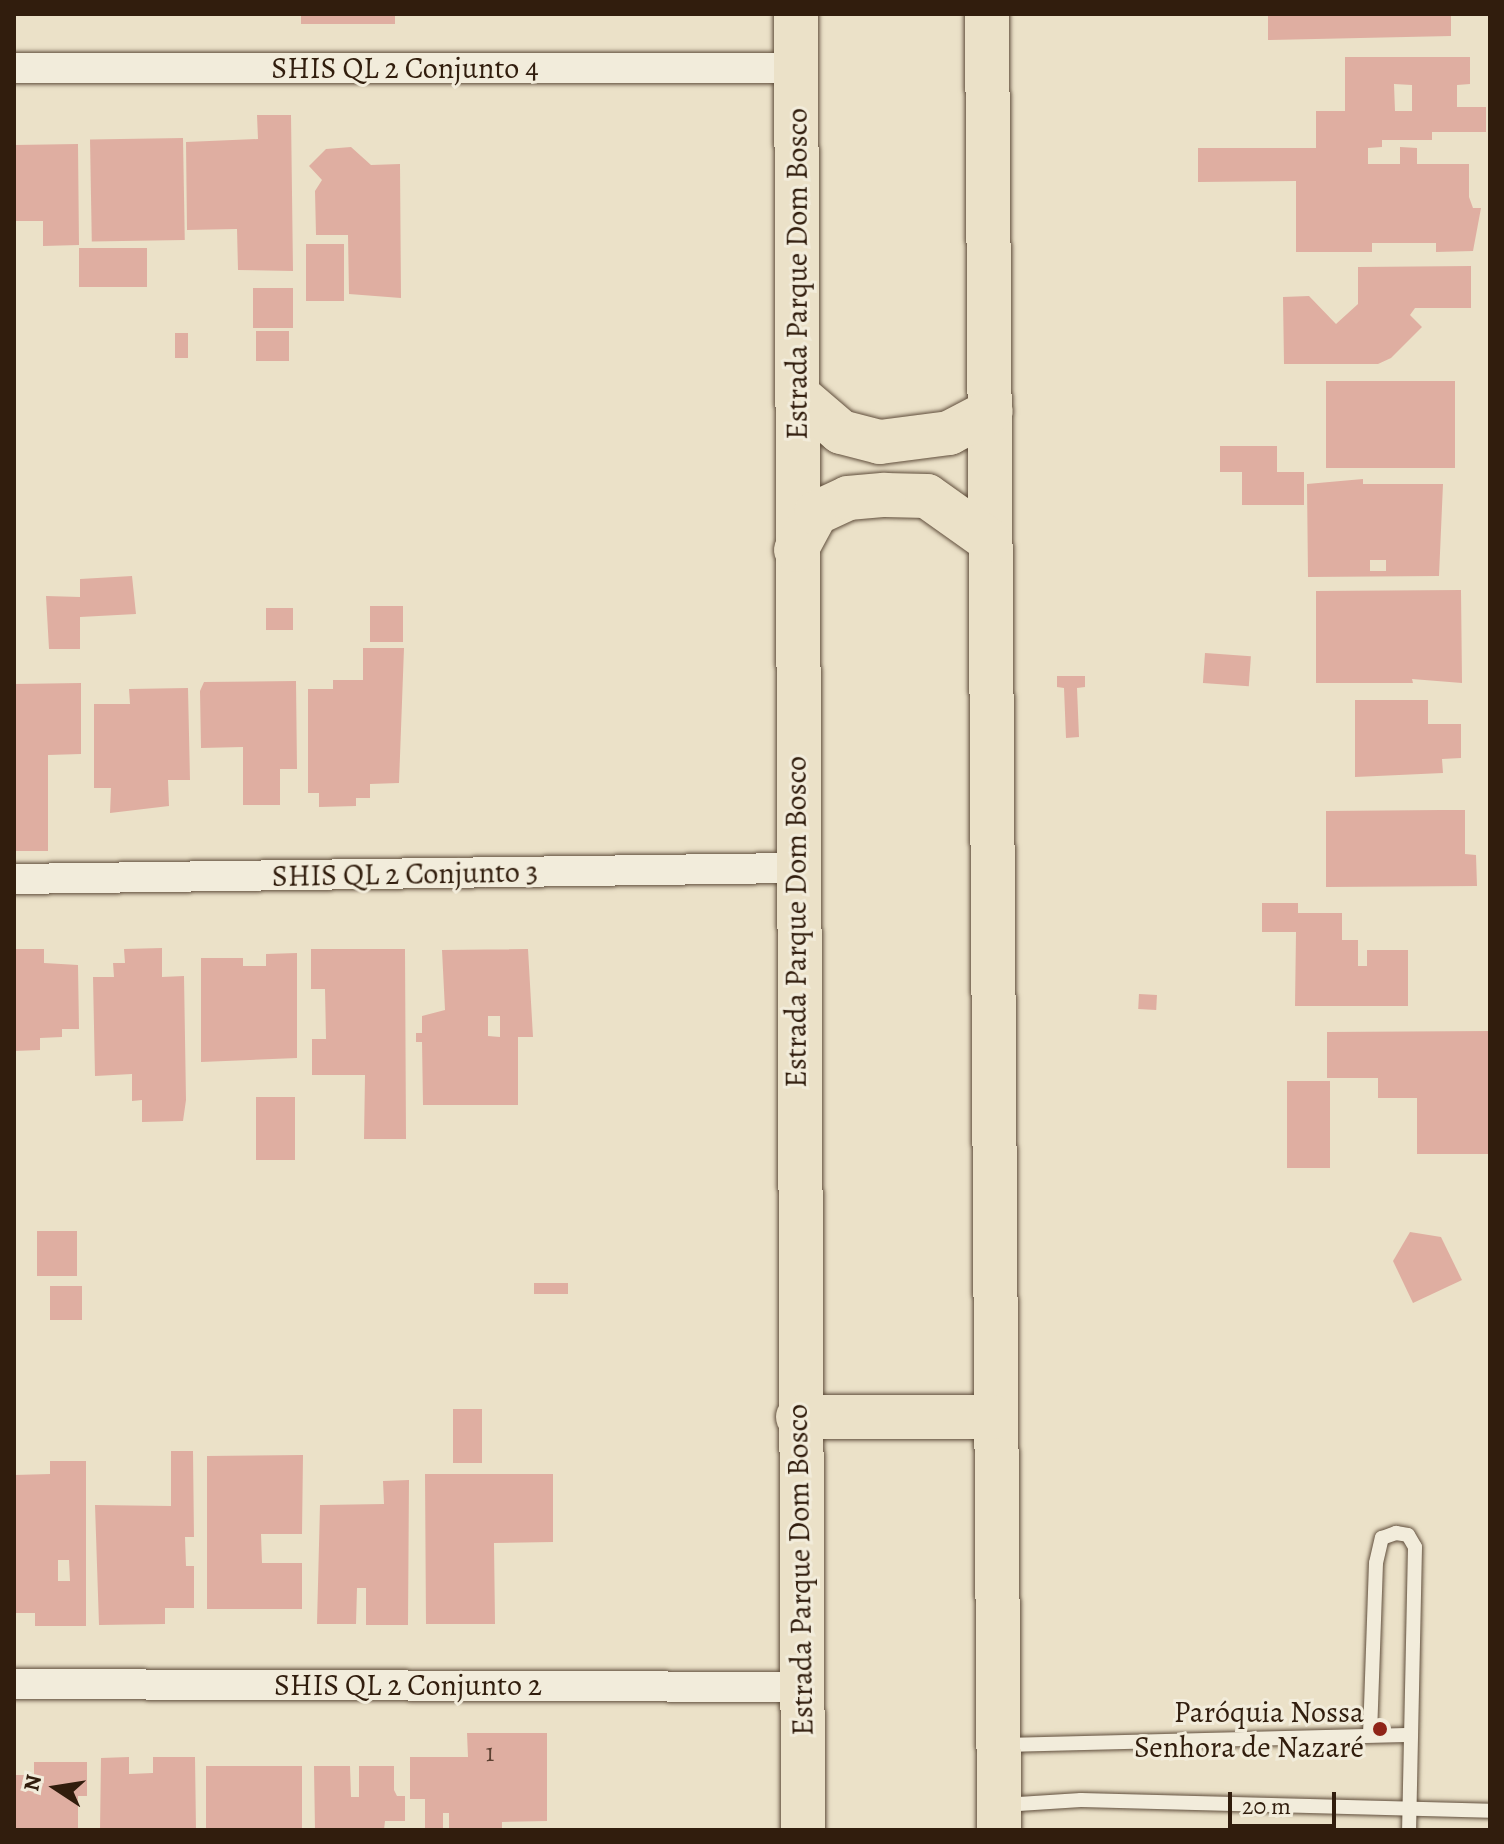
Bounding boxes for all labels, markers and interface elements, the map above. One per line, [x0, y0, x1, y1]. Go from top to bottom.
street label: SHIS QL 2 Conjunto 4 [271, 50, 539, 86]
street label: Estrada Parque Dom Bosco [779, 108, 815, 440]
street label: Estrada Parque Dom Bosco [778, 756, 814, 1088]
street label: SHIS QL 2 Conjunto 3 [271, 854, 539, 894]
street label: Estrada Parque Dom Bosco [779, 1404, 821, 1736]
street label: SHIS QL 2 Conjunto 2 [274, 1667, 542, 1703]
place label: Paróquia Nossa Senhora de Nazaré [1134, 1694, 1364, 1764]
marker: Paróquia Nossa Senhora de Nazaré [1371, 1720, 1389, 1738]
house number: 1 [486, 1737, 494, 1769]
north arrow [16, 1748, 96, 1828]
text: N [16, 1772, 49, 1794]
scale bar [1232, 1776, 1340, 1826]
text: 20 m [1242, 1790, 1291, 1822]

